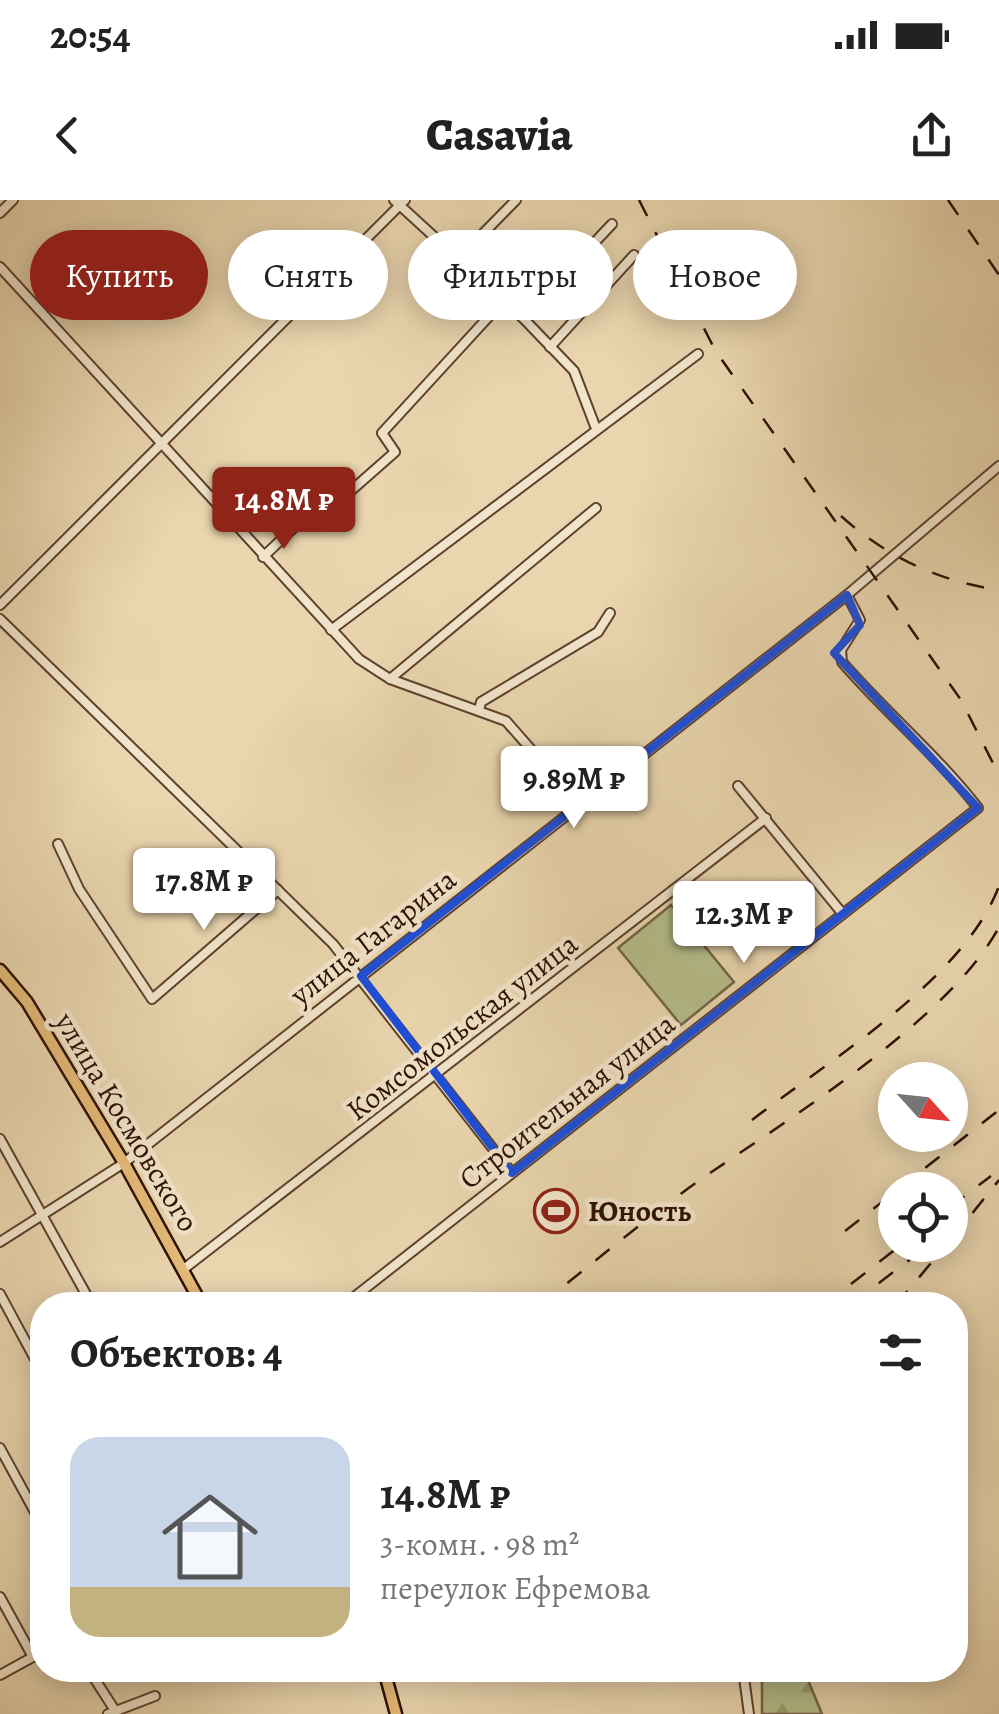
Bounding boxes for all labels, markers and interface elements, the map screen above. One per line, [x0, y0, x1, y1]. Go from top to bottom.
text: 20:54 [50, 9, 131, 61]
text: Casavia [426, 104, 573, 166]
icon: back [40, 108, 95, 163]
icon: share [904, 108, 959, 163]
chip: Купить [30, 230, 208, 320]
chip: Снять [228, 230, 388, 320]
chip: Фильтры [408, 230, 613, 320]
chip: Новое [633, 230, 797, 320]
pin: 14.8M ₽ [192, 467, 376, 552]
text: 14.8M ₽ [234, 477, 334, 521]
pin: 9.89M ₽ [482, 746, 666, 831]
text: 9.89M ₽ [523, 756, 625, 800]
pin: 17.8M ₽ [112, 848, 296, 933]
text: 17.8M ₽ [155, 858, 253, 902]
street label: улица Гагарина [281, 859, 464, 1015]
pin: 12.3M ₽ [652, 881, 836, 966]
text: 12.3M ₽ [695, 891, 793, 935]
street label: Комсомольская улица [338, 924, 586, 1130]
street label: улица Космовского [45, 1004, 208, 1239]
street label: Строительная улица [451, 1004, 683, 1198]
north arrow [878, 1062, 968, 1152]
map controls [878, 1062, 968, 1262]
button: locate [878, 1172, 968, 1262]
sports icon: Юность [533, 1188, 579, 1234]
place label: Юность [588, 1191, 692, 1231]
text: Объектов: 4 [70, 1324, 282, 1381]
icon: filters [873, 1325, 928, 1380]
text: 14.8M ₽ [380, 1465, 510, 1522]
icon: home [150, 1477, 270, 1597]
text: 3-комн. · 98 m² [380, 1522, 579, 1566]
text: переулок Ефремова [380, 1566, 650, 1610]

